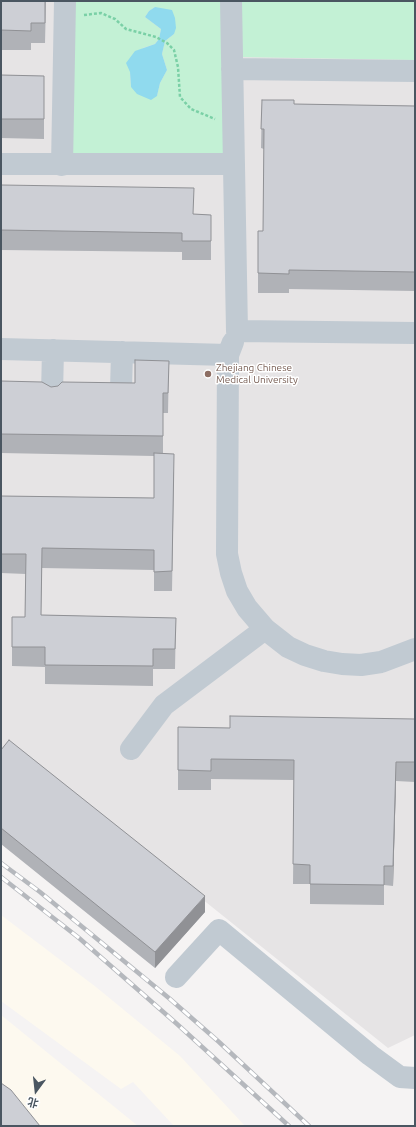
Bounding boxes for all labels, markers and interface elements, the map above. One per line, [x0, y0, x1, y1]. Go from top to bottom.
place label: Zhejiang Chinese Medical University [216, 362, 298, 386]
marker: Zhejiang Chinese Medical University [203, 369, 213, 379]
north arrow [16, 1071, 56, 1111]
text: 北 [26, 1095, 40, 1110]

